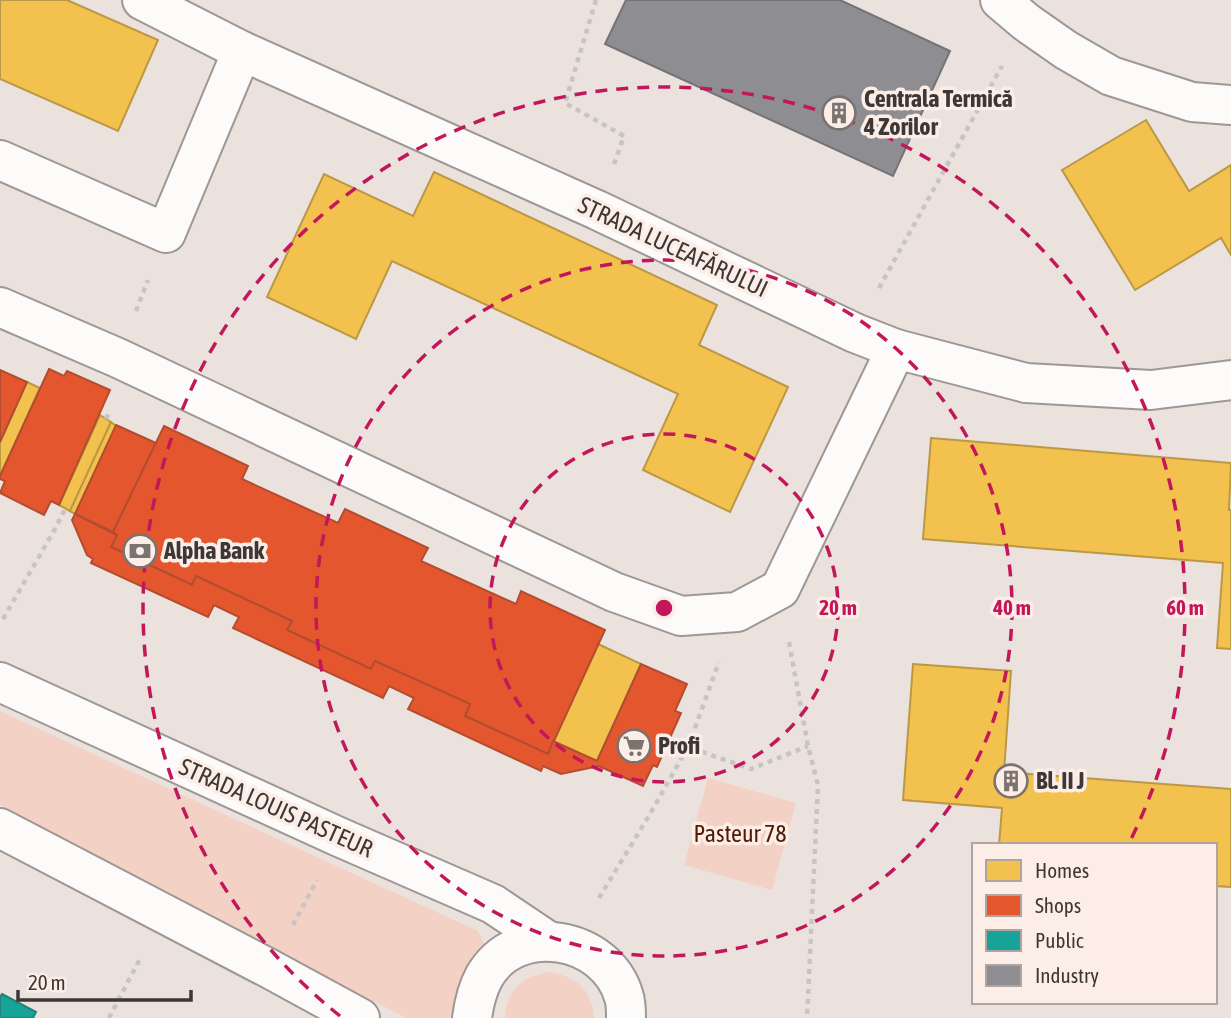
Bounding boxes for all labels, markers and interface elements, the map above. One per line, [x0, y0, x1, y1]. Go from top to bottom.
place label: Centrala Termică 4 Zorilor [863, 85, 1013, 140]
building icon: Centrala Termică 4 Zorilor [820, 94, 858, 132]
street label: STRADA LUCEAFĂRULUI [574, 191, 772, 302]
bank icon: Alpha Bank [121, 532, 159, 570]
place label: Alpha Bank [163, 537, 265, 564]
text: 20 m [819, 595, 857, 619]
text: 40 m [992, 595, 1031, 619]
text: 60 m [1166, 595, 1204, 619]
centre of rings [652, 596, 676, 620]
supermarket icon: Profi [615, 727, 653, 765]
place label: Profi [658, 732, 700, 759]
street label: STRADA LOUIS PASTEUR [175, 753, 377, 862]
building icon: Bl. II J [992, 762, 1030, 800]
place label: Bl. II J [1036, 767, 1085, 794]
park label: Pasteur 78 [694, 820, 787, 847]
legend [972, 843, 1217, 1004]
text: Homes [1035, 858, 1089, 882]
text: Shops [1035, 893, 1081, 917]
text: Public [1035, 928, 1084, 952]
scale bar [18, 958, 191, 1002]
text: Industry [1035, 963, 1099, 987]
text: 20 m [28, 970, 66, 994]

